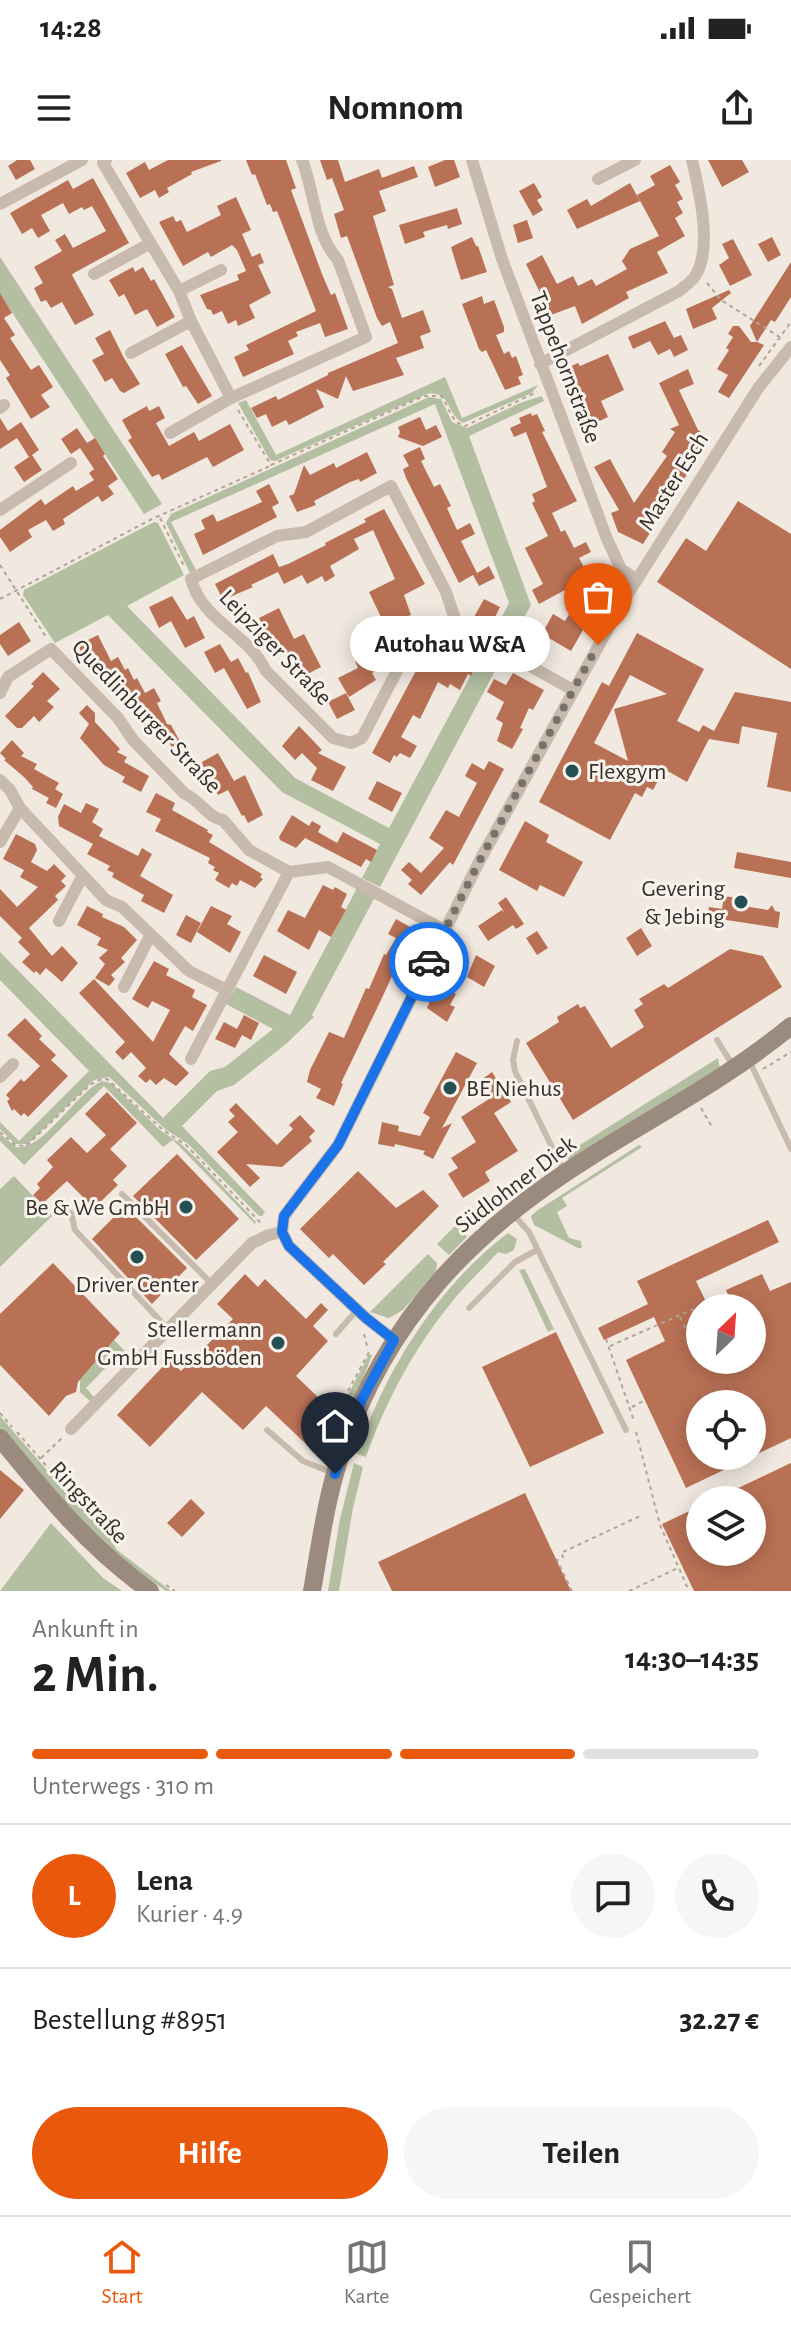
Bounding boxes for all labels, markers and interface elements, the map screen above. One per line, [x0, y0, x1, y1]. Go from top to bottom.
text: 14:28 [40, 13, 102, 43]
icon: menu [32, 86, 76, 130]
icon: share [715, 86, 759, 130]
text: Nomnom [327, 90, 464, 126]
street label: Tappehornstraße [525, 288, 605, 447]
street label: Master Esch [634, 428, 713, 535]
pin [564, 563, 632, 645]
icon: bag [576, 575, 620, 619]
street label: Leipziger Straße [214, 585, 336, 710]
callout: Autohau W&A [350, 617, 550, 673]
text: Autohau W&A [374, 631, 526, 657]
street label: Quedlinburger Straße [67, 635, 226, 798]
place label: Flexgym [588, 760, 666, 784]
marker: Flexgym [563, 762, 581, 780]
place label: Gevering & Jebing [642, 877, 725, 929]
marker: Gevering & Jebing [732, 893, 750, 911]
courier [389, 922, 469, 1002]
icon: car [407, 940, 451, 984]
place label: BE Niehus [466, 1077, 561, 1101]
marker: BE Niehus [441, 1079, 459, 1097]
street label: Südlohner Diek [451, 1132, 581, 1238]
place label: Be & We GmbH [25, 1196, 170, 1220]
marker: Be & We GmbH [177, 1198, 195, 1216]
marker: Driver Center [128, 1248, 146, 1266]
place label: Driver Center [75, 1273, 199, 1297]
north arrow [686, 1294, 766, 1374]
map controls [686, 1294, 766, 1566]
place label: Stellermann GmbH Fussböden [97, 1318, 262, 1370]
marker: Stellermann GmbH Fussböden [269, 1334, 287, 1352]
button: locate [686, 1390, 766, 1470]
pin [301, 1392, 369, 1474]
icon: home [313, 1404, 357, 1448]
street label: Ringstraße [44, 1457, 132, 1548]
button: layers [686, 1486, 766, 1566]
text: Ankunft in [32, 1616, 139, 1642]
text: 14:30–14:35 [625, 1644, 759, 1674]
text: 2 Min. [32, 1649, 159, 1701]
text: Unterwegs · 310 m [32, 1773, 214, 1799]
button: chat [571, 1854, 655, 1938]
button: phone [675, 1854, 759, 1938]
text: Lena [136, 1866, 193, 1896]
text: L [68, 1881, 81, 1911]
text: Kurier · 4.9 [136, 1901, 243, 1927]
text: Bestellung #8951 [32, 2005, 227, 2035]
text: 32.27 € [679, 2005, 759, 2035]
button: Hilfe [32, 2107, 388, 2199]
button: Teilen [404, 2107, 759, 2199]
tab: Start [100, 2235, 144, 2309]
tab: Karte [344, 2235, 389, 2309]
tab: Gespeichert [589, 2235, 691, 2309]

